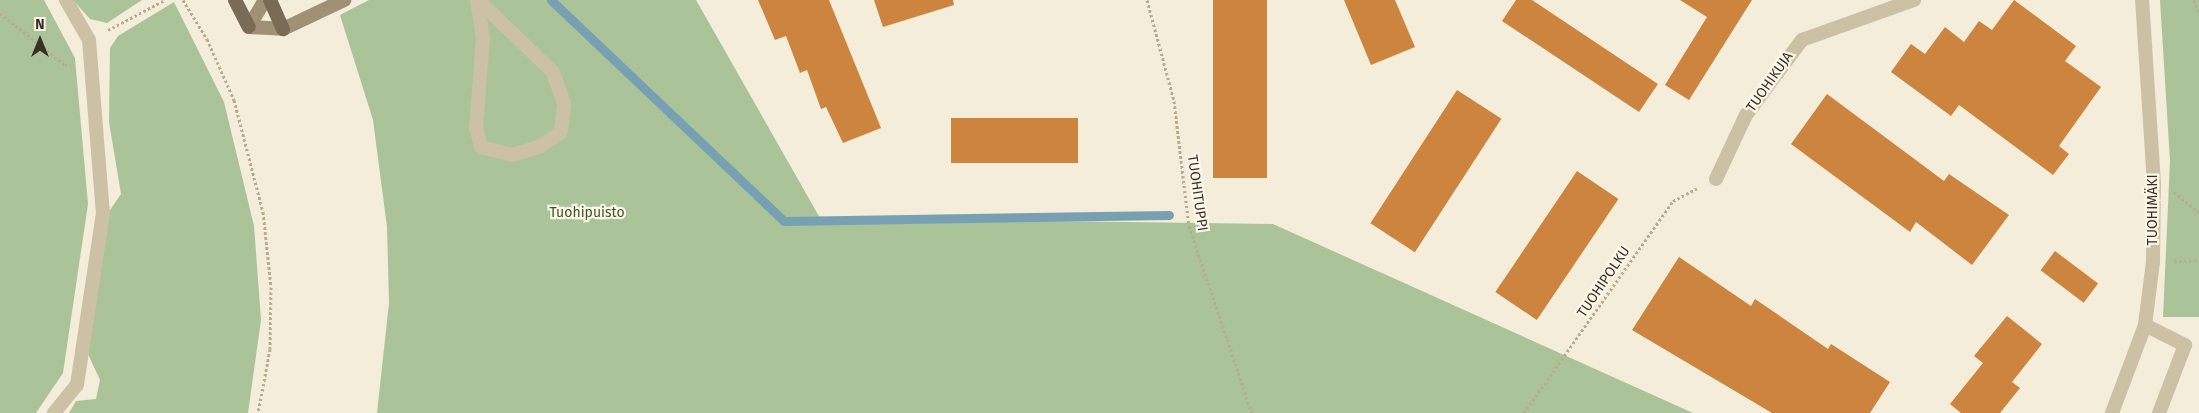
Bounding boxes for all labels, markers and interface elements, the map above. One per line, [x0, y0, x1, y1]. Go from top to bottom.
north arrow [15, 15, 65, 65]
text: N [35, 16, 45, 33]
street label: TUOHIKUJA [1743, 49, 1797, 115]
street label: TUOHITUPPI [1183, 154, 1211, 232]
street label: TUOHIMÄKI [2145, 174, 2161, 246]
park label: Tuohipuisto [549, 205, 625, 221]
street label: TUOHIPOLKU [1574, 243, 1634, 321]

